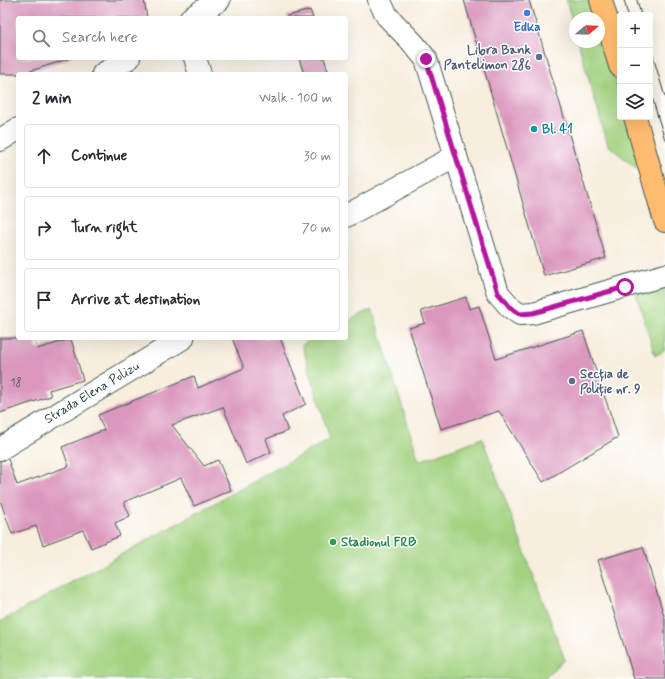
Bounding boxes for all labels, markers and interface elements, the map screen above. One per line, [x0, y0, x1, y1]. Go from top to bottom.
marker: Edka [522, 8, 532, 18]
north arrow [569, 12, 605, 48]
map controls [617, 12, 653, 120]
button: + [617, 12, 653, 48]
search box [16, 16, 348, 60]
place label: Edka [513, 19, 541, 36]
icon: search [30, 27, 52, 49]
text: Search here [62, 28, 138, 48]
place label: Libra Bank Pantelimon 286 [444, 42, 532, 74]
button: − [617, 48, 653, 84]
route end [417, 50, 435, 68]
marker: Libra Bank Pantelimon 286 [534, 52, 544, 62]
button: layers [617, 84, 653, 120]
text: 2 min [32, 87, 72, 109]
text: Walk · 100 m [259, 90, 332, 107]
place label: Bl. 41 [542, 121, 573, 138]
marker: Bl. 41 [529, 124, 539, 134]
icon: ahead [33, 145, 55, 167]
text: Continue [71, 146, 127, 166]
text: 30 m [304, 148, 331, 165]
icon: right [33, 217, 55, 239]
text: Turn right [71, 218, 138, 238]
text: 70 m [302, 220, 331, 237]
route start [616, 278, 634, 296]
icon: arrive [33, 289, 55, 311]
text: Arrive at destination [71, 290, 200, 310]
street label: Strada Elena Polizu [41, 358, 143, 428]
place label: Secția de Poliție nr. 9 [580, 366, 641, 398]
house number: 18 [11, 376, 21, 390]
marker: Secția de Poliție nr. 9 [567, 376, 577, 386]
place label: Stadionul FRB [341, 534, 417, 551]
marker: Stadionul FRB [328, 537, 338, 547]

